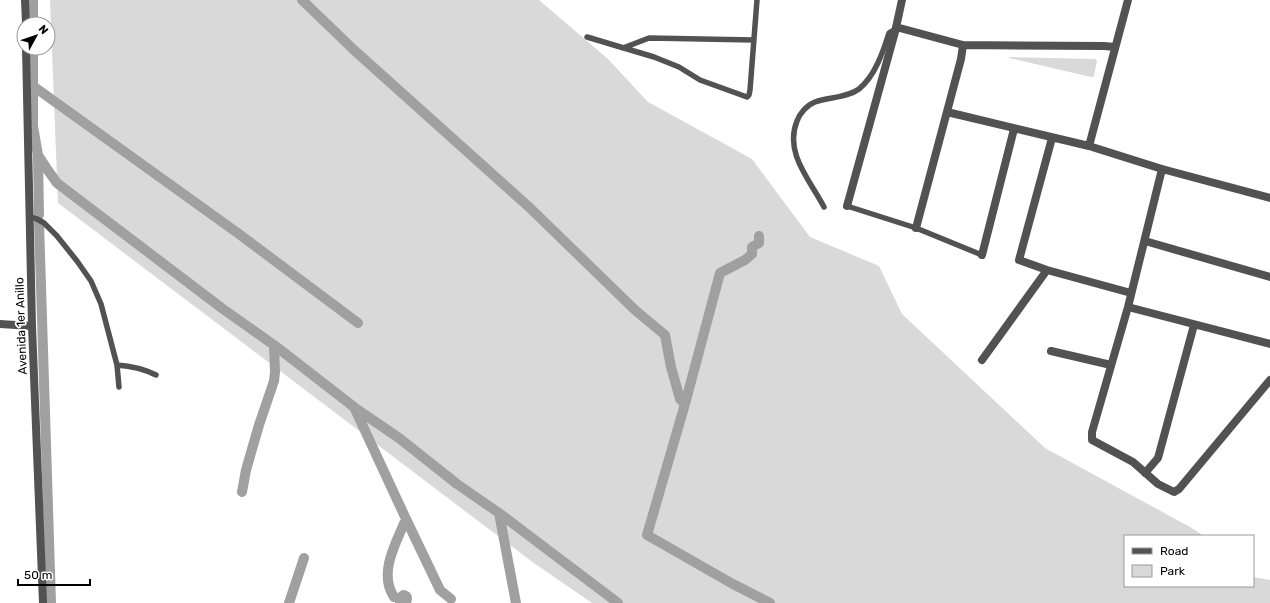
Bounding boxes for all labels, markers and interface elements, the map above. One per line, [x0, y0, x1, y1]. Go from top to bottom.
north arrow [16, 16, 56, 56]
text: N [36, 23, 51, 37]
street label: Avenida 1er Anillo [12, 277, 30, 375]
legend [1124, 535, 1254, 587]
text: Road [1160, 544, 1188, 558]
scale bar [18, 561, 90, 587]
text: Park [1160, 564, 1186, 578]
text: 50 m [24, 568, 52, 582]

